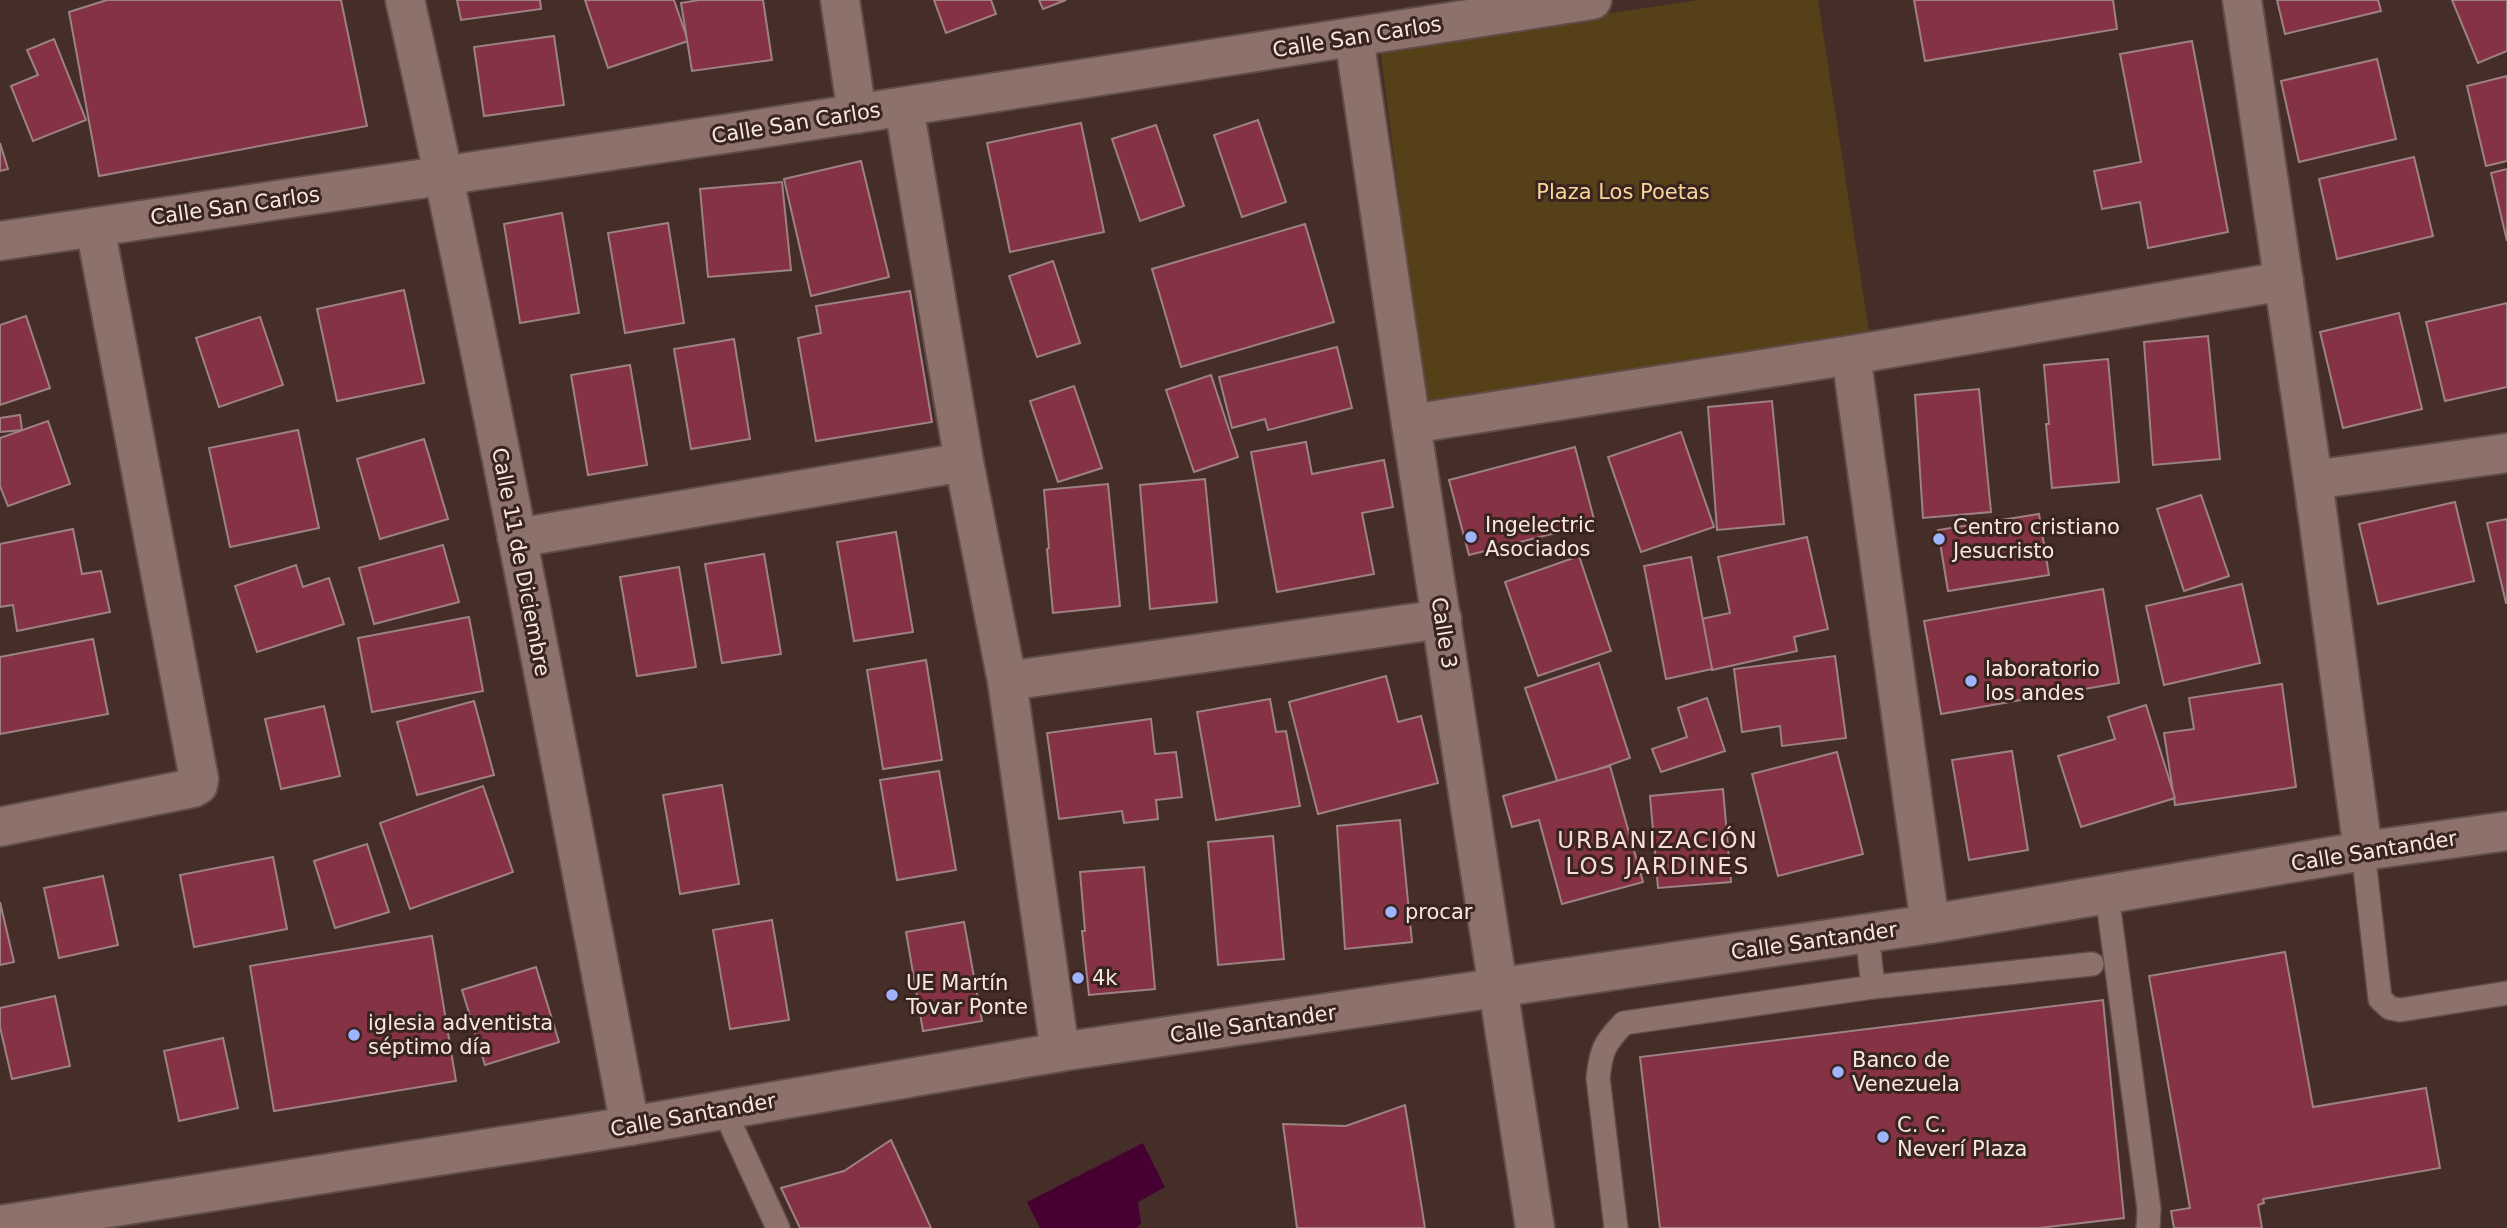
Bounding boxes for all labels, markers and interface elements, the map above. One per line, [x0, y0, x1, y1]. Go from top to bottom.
street label: Calle San Carlos [1271, 12, 1443, 62]
street label: Calle San Carlos [710, 98, 882, 148]
park label: Plaza Los Poetas [1536, 180, 1710, 204]
street label: Calle San Carlos [149, 182, 321, 230]
street label: Calle 11 de Diciembre [487, 446, 555, 678]
place label: Ingelectric Asociados [1485, 513, 1595, 561]
place label: Centro cristiano Jesucristo [1951, 515, 2120, 563]
marker: Ingelectric Asociados [1463, 529, 1479, 545]
marker: Centro cristiano Jesucristo [1931, 531, 1947, 547]
street label: Calle 3 [1427, 595, 1461, 671]
place label: laboratorio los andes [1985, 657, 2100, 705]
marker: laboratorio los andes [1963, 673, 1979, 689]
district label: URBANIZACIÓN LOS JARDINES [1557, 826, 1759, 879]
street label: Calle Santander [2289, 826, 2459, 876]
place label: procar [1405, 900, 1473, 924]
marker: procar [1383, 904, 1399, 920]
street label: Calle Santander [1729, 917, 1899, 965]
place label: 4k [1092, 966, 1118, 990]
marker: 4k [1070, 970, 1086, 986]
place label: UE Martín Tovar Ponte [905, 971, 1028, 1019]
marker: UE Martín Tovar Ponte [884, 987, 900, 1003]
street label: Calle Santander [1168, 1000, 1338, 1048]
place label: iglesia adventista séptimo día [368, 1011, 553, 1059]
marker: iglesia adventista séptimo día [346, 1027, 362, 1043]
place label: Banco de Venezuela [1852, 1048, 1960, 1096]
marker: Banco de Venezuela [1830, 1064, 1846, 1080]
street label: Calle Santander [608, 1089, 778, 1141]
place label: C. C. Neverí Plaza [1897, 1113, 2027, 1161]
marker: C. C. Neverí Plaza [1875, 1129, 1891, 1145]

